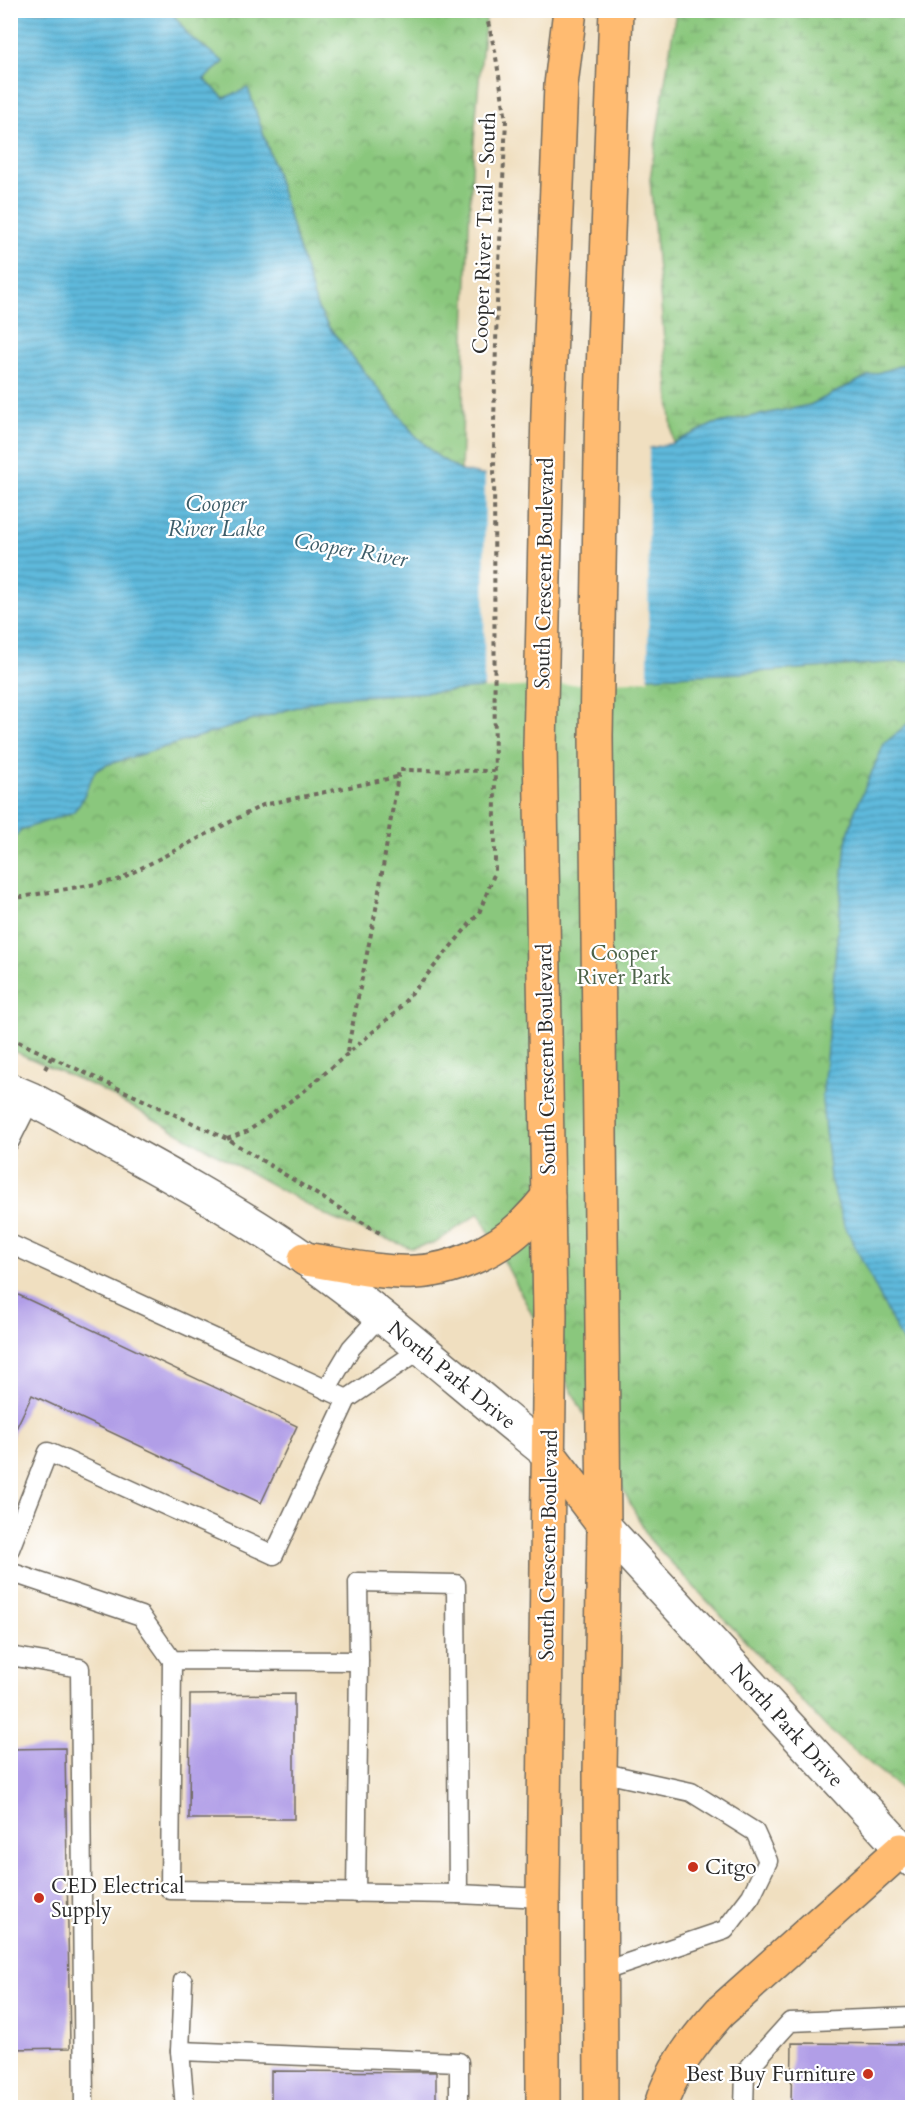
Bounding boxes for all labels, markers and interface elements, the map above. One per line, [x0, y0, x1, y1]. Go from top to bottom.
street label: Cooper River Trail - South [466, 111, 503, 355]
street label: South Crescent Boulevard [528, 457, 561, 689]
water label: Cooper River Lake [168, 489, 265, 544]
water label: Cooper River [292, 525, 411, 575]
park label: Cooper River Park [577, 939, 672, 992]
street label: South Crescent Boulevard [530, 943, 563, 1175]
street label: North Park Drive [381, 1315, 522, 1436]
street label: South Crescent Boulevard [532, 1429, 565, 1661]
street label: North Park Drive [723, 1657, 850, 1794]
place label: Citgo [705, 1853, 757, 1882]
marker: Citgo [686, 1860, 700, 1874]
place label: CED Electrical Supply [51, 1872, 184, 1925]
marker: CED Electrical Supply [32, 1891, 46, 1905]
place label: Best Buy Furniture [686, 2060, 856, 2089]
marker: Best Buy Furniture [861, 2067, 875, 2081]

